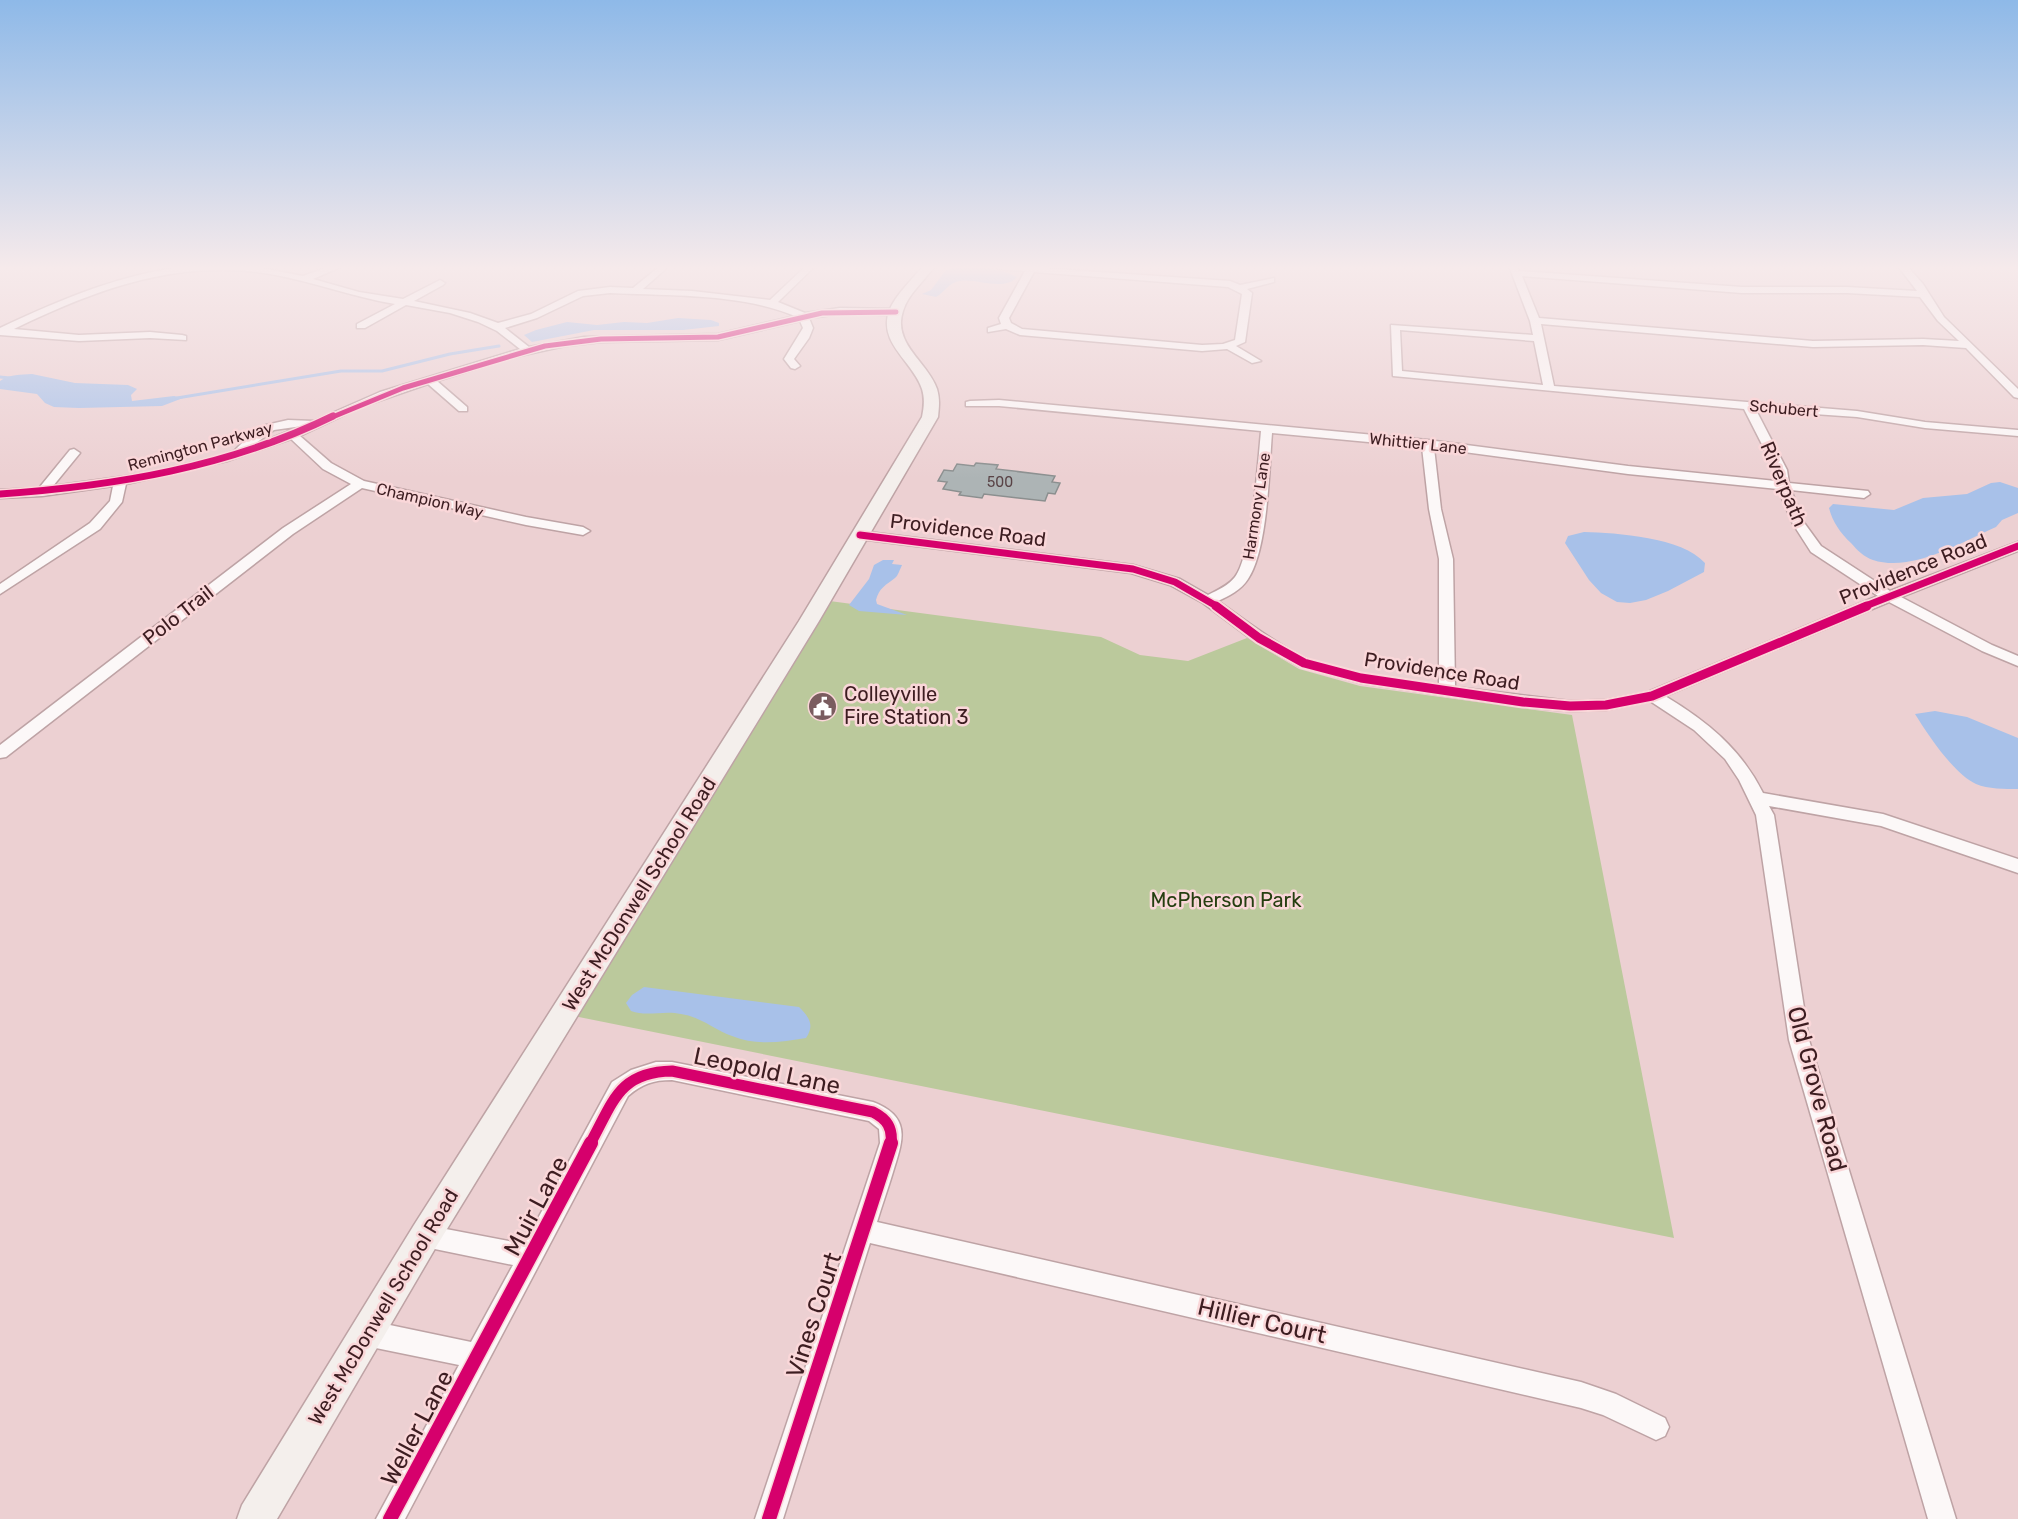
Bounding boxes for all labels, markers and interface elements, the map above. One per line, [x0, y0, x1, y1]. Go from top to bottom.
street label: Schubert [1749, 396, 1819, 421]
street label: Remington Parkway [126, 418, 275, 475]
street label: Whittier Lane [1368, 429, 1468, 458]
street label: Riverpath [1755, 438, 1813, 530]
street label: Harmony Lane [1239, 451, 1274, 561]
house number: 500 [987, 474, 1013, 491]
street label: Champion Way [374, 479, 485, 522]
street label: Providence Road [889, 509, 1047, 551]
street label: Providence Road [1836, 528, 1990, 610]
street label: Polo Trail [138, 580, 218, 650]
street label: Providence Road [1363, 647, 1521, 695]
place label: Colleyville Fire Station 3 [844, 682, 968, 729]
public building icon: Colleyville Fire Station 3 [807, 690, 839, 722]
street label: West McDonwell School Road [557, 773, 721, 1015]
park label: McPherson Park [1150, 888, 1302, 912]
street label: Old Grove Road [1781, 1003, 1853, 1175]
street label: Leopold Lane [691, 1042, 843, 1100]
street label: Muir Lane [498, 1152, 574, 1260]
street label: West McDonwell School Road [303, 1185, 463, 1429]
street label: Vines Court [781, 1249, 847, 1381]
street label: Hillier Court [1195, 1293, 1329, 1349]
street label: Weller Lane [375, 1366, 459, 1490]

